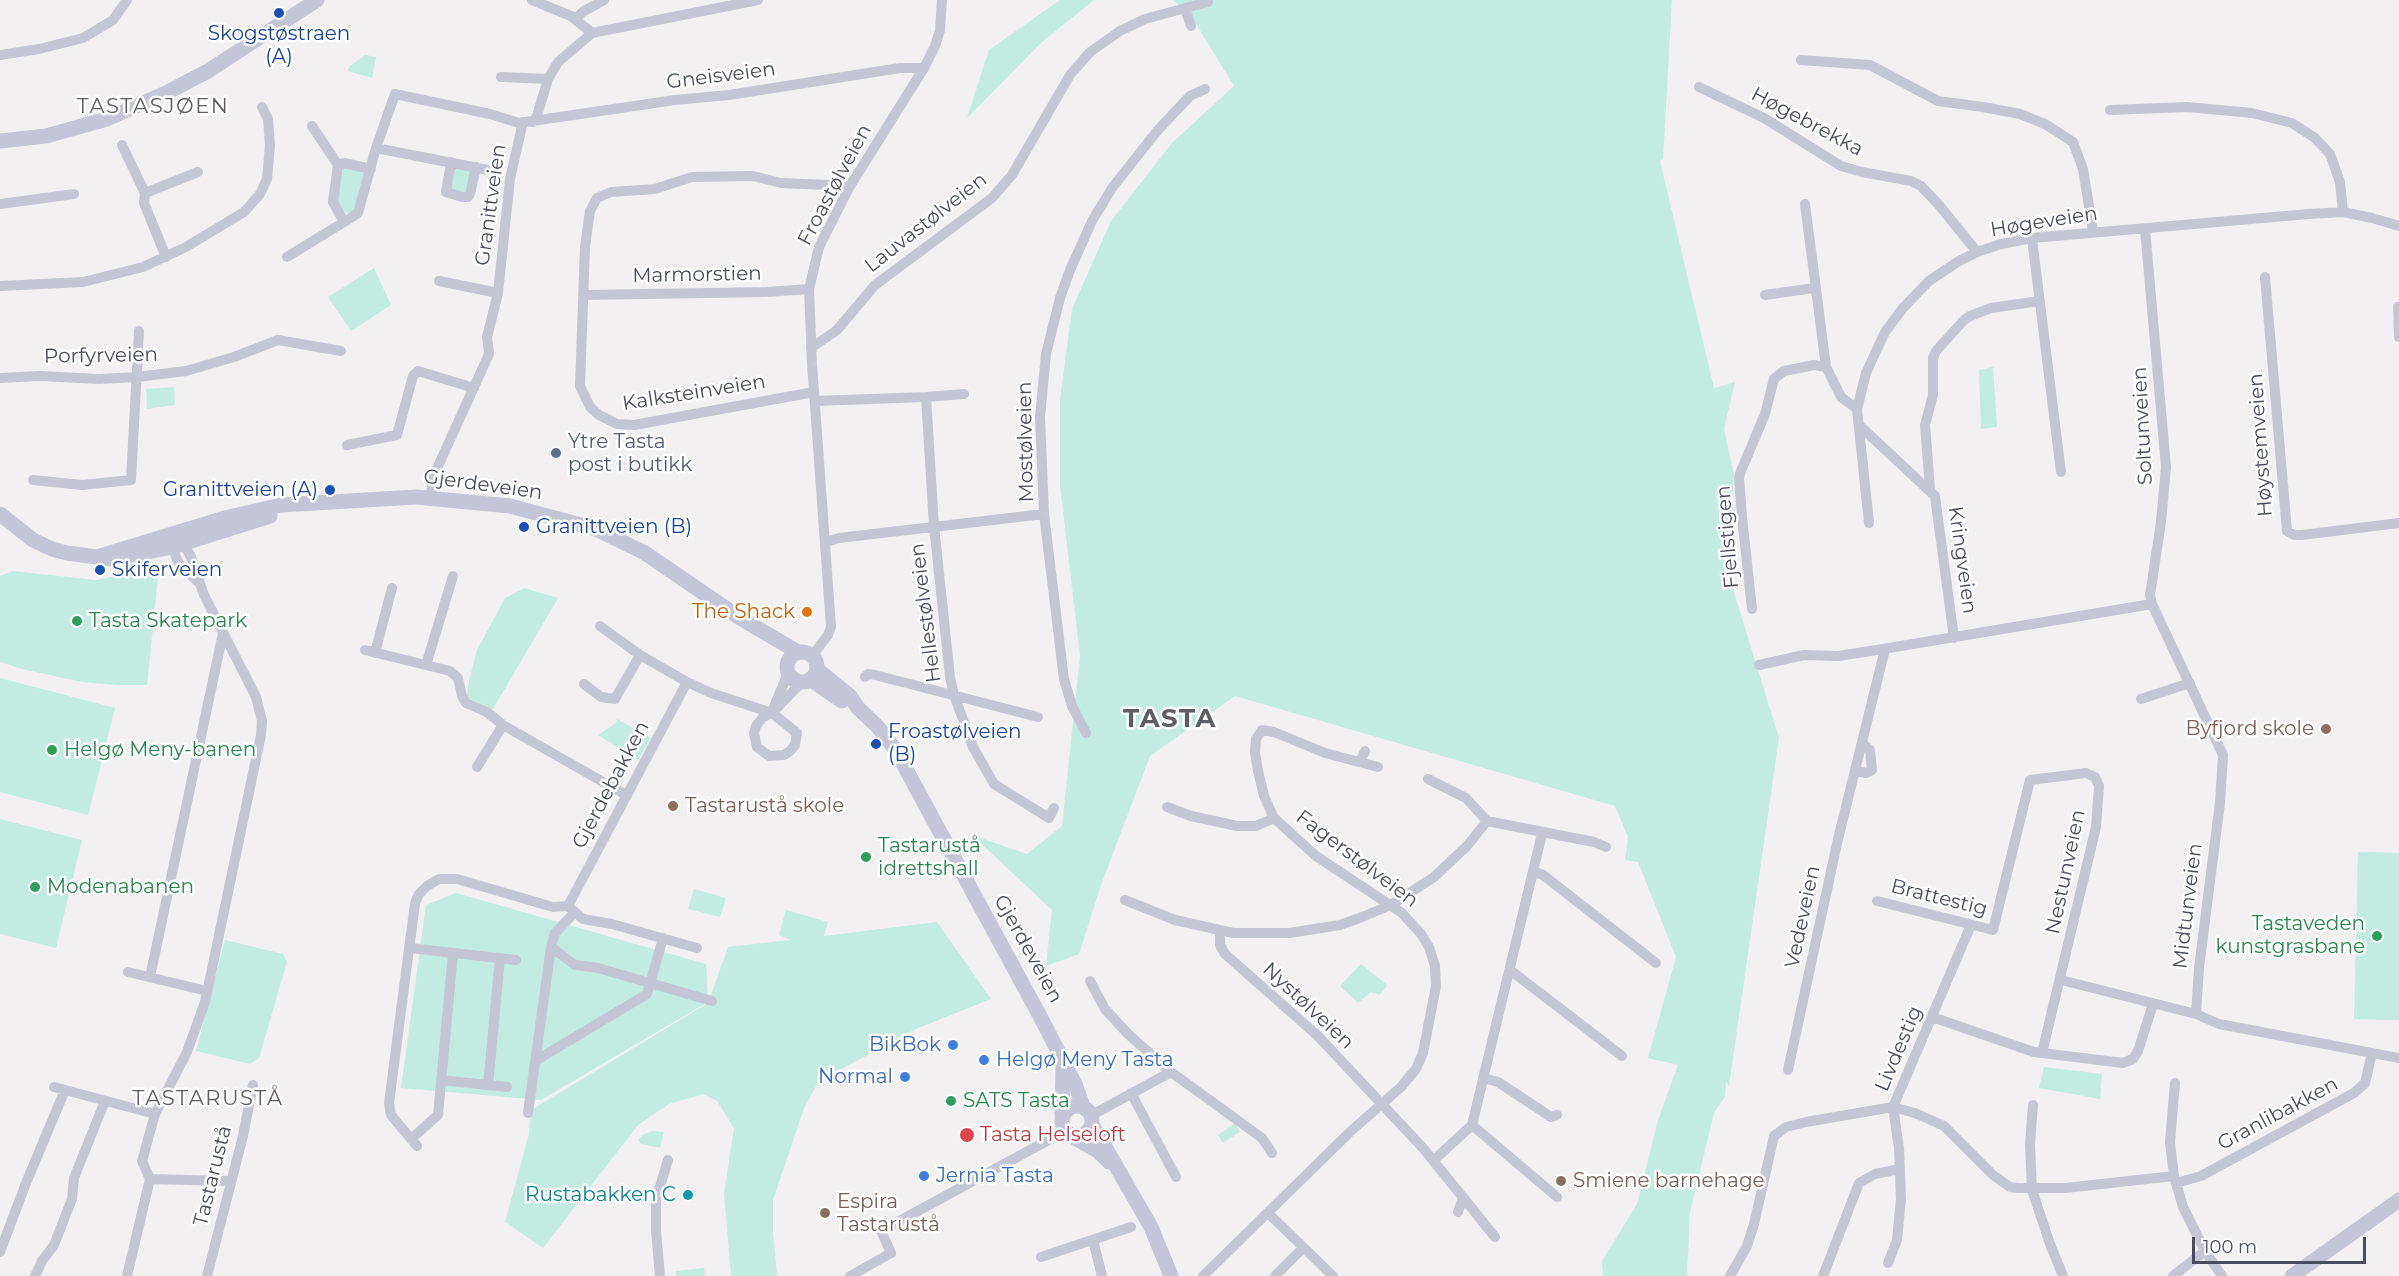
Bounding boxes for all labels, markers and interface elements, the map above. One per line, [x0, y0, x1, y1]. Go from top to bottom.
marker: Skogstøstraen (A) [272, 6, 286, 20]
place label: Skogstøstraen (A) [208, 22, 350, 69]
street label: Gneisveien [665, 57, 777, 95]
street label: Høgebrekka [1747, 82, 1867, 162]
district label: TASTASJØEN [77, 94, 229, 120]
street label: Froastølveien [793, 120, 877, 250]
street label: Granittveien [471, 143, 511, 267]
street label: Lauvastølveien [860, 168, 992, 278]
street label: Høgeveien [1989, 202, 2099, 242]
street label: Marmorstien [632, 262, 762, 288]
street label: Porfyrveien [44, 343, 158, 369]
street label: Soltunveien [2128, 366, 2158, 486]
street label: Kalksteinveien [621, 370, 767, 416]
street label: Høystemveien [2244, 373, 2278, 517]
street label: Mostølveien [1013, 381, 1039, 503]
place label: Ytre Tasta post i butikk [568, 430, 692, 477]
marker: Ytre Tasta post i butikk [549, 446, 563, 460]
street label: Gjerdeveien [422, 465, 544, 505]
place label: Granittveien (A) [163, 478, 318, 502]
marker: Granittveien (A) [323, 483, 337, 497]
street label: Fjellstigen [1712, 485, 1744, 589]
street label: Kringveien [1943, 505, 1981, 615]
place label: Granittveien (B) [536, 515, 692, 539]
marker: Granittveien (B) [517, 520, 531, 534]
street label: Hellestølveien [906, 542, 946, 684]
place label: Skiferveien [112, 558, 222, 582]
marker: Skiferveien [93, 563, 107, 577]
place label: The Shack [692, 600, 795, 624]
marker: The Shack [800, 605, 814, 619]
place label: Tasta Skatepark [89, 609, 247, 633]
marker: Tasta Skatepark [70, 614, 84, 628]
district label: TASTA [1123, 703, 1217, 735]
street label: Gjerdebakken [567, 717, 655, 853]
place label: Byfjord skole [2185, 717, 2314, 741]
place label: Froastølveien (B) [888, 720, 1022, 767]
marker: Byfjord skole [2319, 722, 2333, 736]
marker: Froastølveien (B) [869, 737, 883, 751]
place label: Helgø Meny-banen [64, 738, 256, 762]
marker: Helgø Meny-banen [45, 743, 59, 757]
place label: Tastarustå skole [685, 794, 844, 818]
marker: Tastarustå skole [666, 799, 680, 813]
street label: Fagerstølveien [1291, 805, 1423, 913]
street label: Nestunveien [2041, 808, 2091, 936]
place label: Tastarustå idrettshall [878, 834, 981, 881]
street label: Midtunveien [2168, 842, 2208, 970]
marker: Tastarustå idrettshall [859, 850, 873, 864]
street label: Vedeveien [1780, 864, 1826, 970]
street label: Brattestig [1888, 874, 1990, 922]
place label: Modenabanen [47, 875, 194, 899]
marker: Modenabanen [28, 880, 42, 894]
street label: Gjerdeveien [988, 891, 1068, 1007]
place label: Tastaveden kunstgrasbane [2215, 912, 2365, 959]
marker: Tastaveden kunstgrasbane [2370, 929, 2384, 943]
street label: Nystølveien [1257, 958, 1359, 1054]
street label: Livdestig [1870, 1003, 1928, 1095]
place label: BikBok [869, 1033, 941, 1057]
marker: BikBok [946, 1038, 960, 1052]
place label: Helgø Meny Tasta [996, 1048, 1174, 1072]
marker: Helgø Meny Tasta [977, 1053, 991, 1067]
place label: Normal [818, 1065, 893, 1089]
marker: Normal [898, 1070, 912, 1084]
street label: Granlibakken [2214, 1072, 2342, 1156]
district label: TASTARUSTÅ [132, 1086, 284, 1112]
place label: SATS Tasta [963, 1089, 1070, 1113]
marker: SATS Tasta [944, 1094, 958, 1108]
street label: Tastarustå [189, 1123, 237, 1229]
place label: Tasta Helseloft [980, 1123, 1126, 1147]
marker: Tasta Helseloft [958, 1126, 976, 1144]
place label: Jernia Tasta [936, 1164, 1054, 1188]
marker: Jernia Tasta [917, 1169, 931, 1183]
place label: Smiene barnehage [1573, 1169, 1765, 1193]
marker: Smiene barnehage [1554, 1174, 1568, 1188]
place label: Rustabakken C [525, 1183, 676, 1207]
marker: Rustabakken C [681, 1188, 695, 1202]
place label: Espira Tastarustå [837, 1190, 940, 1237]
marker: Espira Tastarustå [818, 1206, 832, 1220]
scale bar [2195, 1225, 2369, 1263]
text: 100 m [2203, 1236, 2257, 1258]

